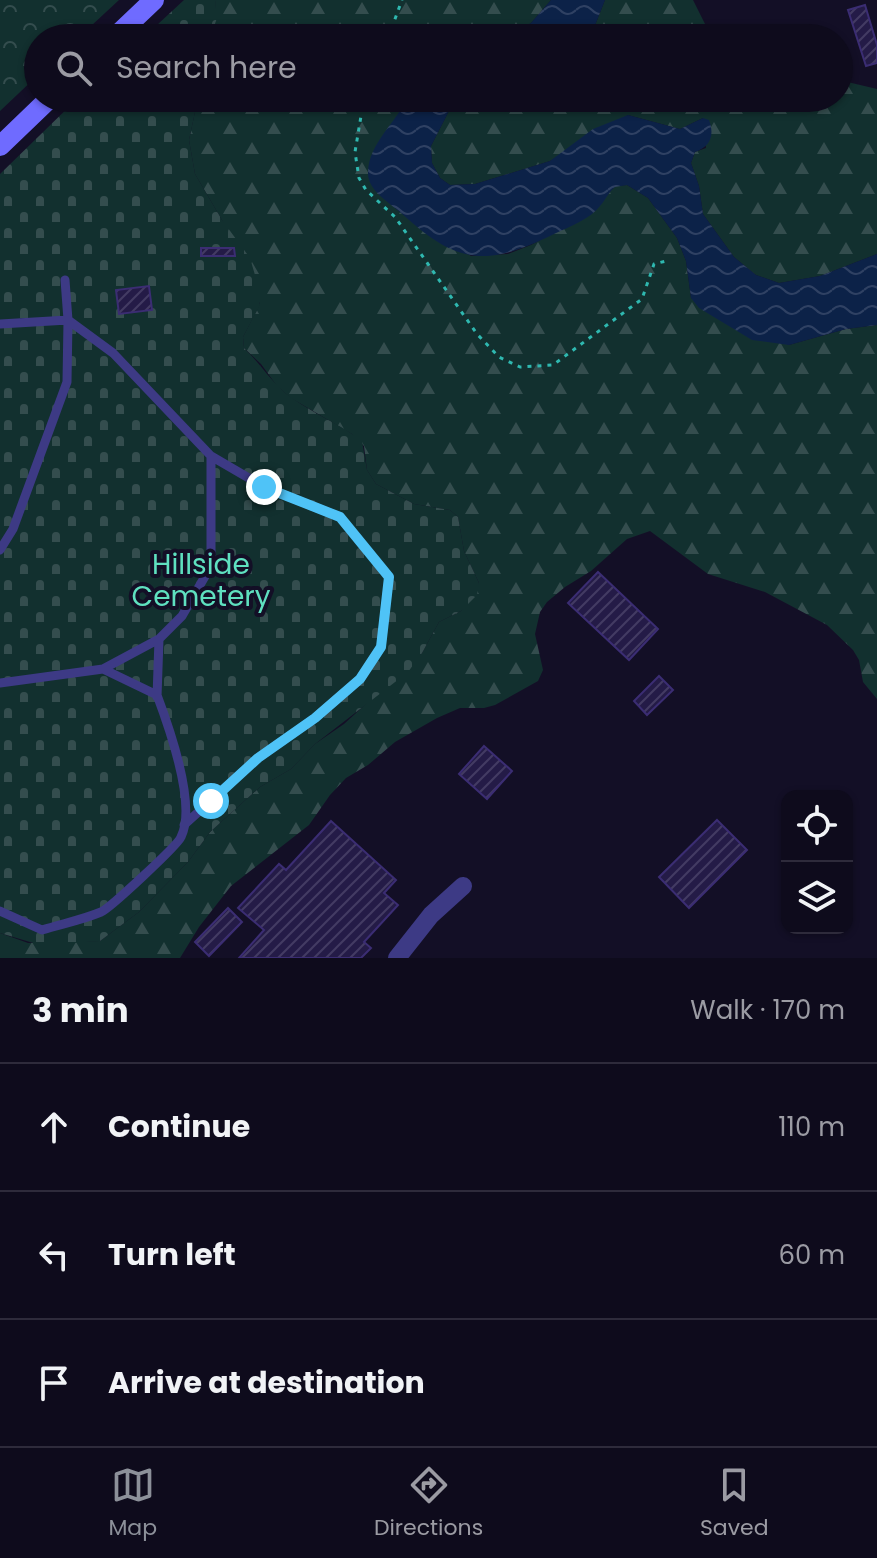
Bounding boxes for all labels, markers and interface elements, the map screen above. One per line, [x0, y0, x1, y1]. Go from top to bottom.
search box [24, 24, 853, 112]
icon: search [52, 46, 96, 90]
text: Search here [116, 46, 297, 89]
route end [246, 469, 282, 505]
park label: Hillside Cemetery [132, 545, 271, 616]
route start [193, 783, 229, 819]
map controls [781, 790, 853, 934]
button: locate [781, 790, 853, 862]
button: layers [781, 862, 853, 934]
text: 3 min [32, 986, 129, 1034]
text: Walk · 170 m [690, 992, 845, 1028]
icon: ahead [32, 1105, 76, 1149]
text: Continue [108, 1105, 250, 1148]
text: 110 m [778, 1109, 845, 1145]
icon: left [32, 1233, 76, 1277]
text: Turn left [108, 1233, 236, 1276]
text: 60 m [778, 1237, 845, 1273]
icon: arrive [32, 1361, 76, 1405]
text: Arrive at destination [108, 1361, 425, 1404]
tab: Map [108, 1463, 157, 1544]
tab: Directions [374, 1463, 483, 1544]
tab: Saved [700, 1463, 769, 1544]

